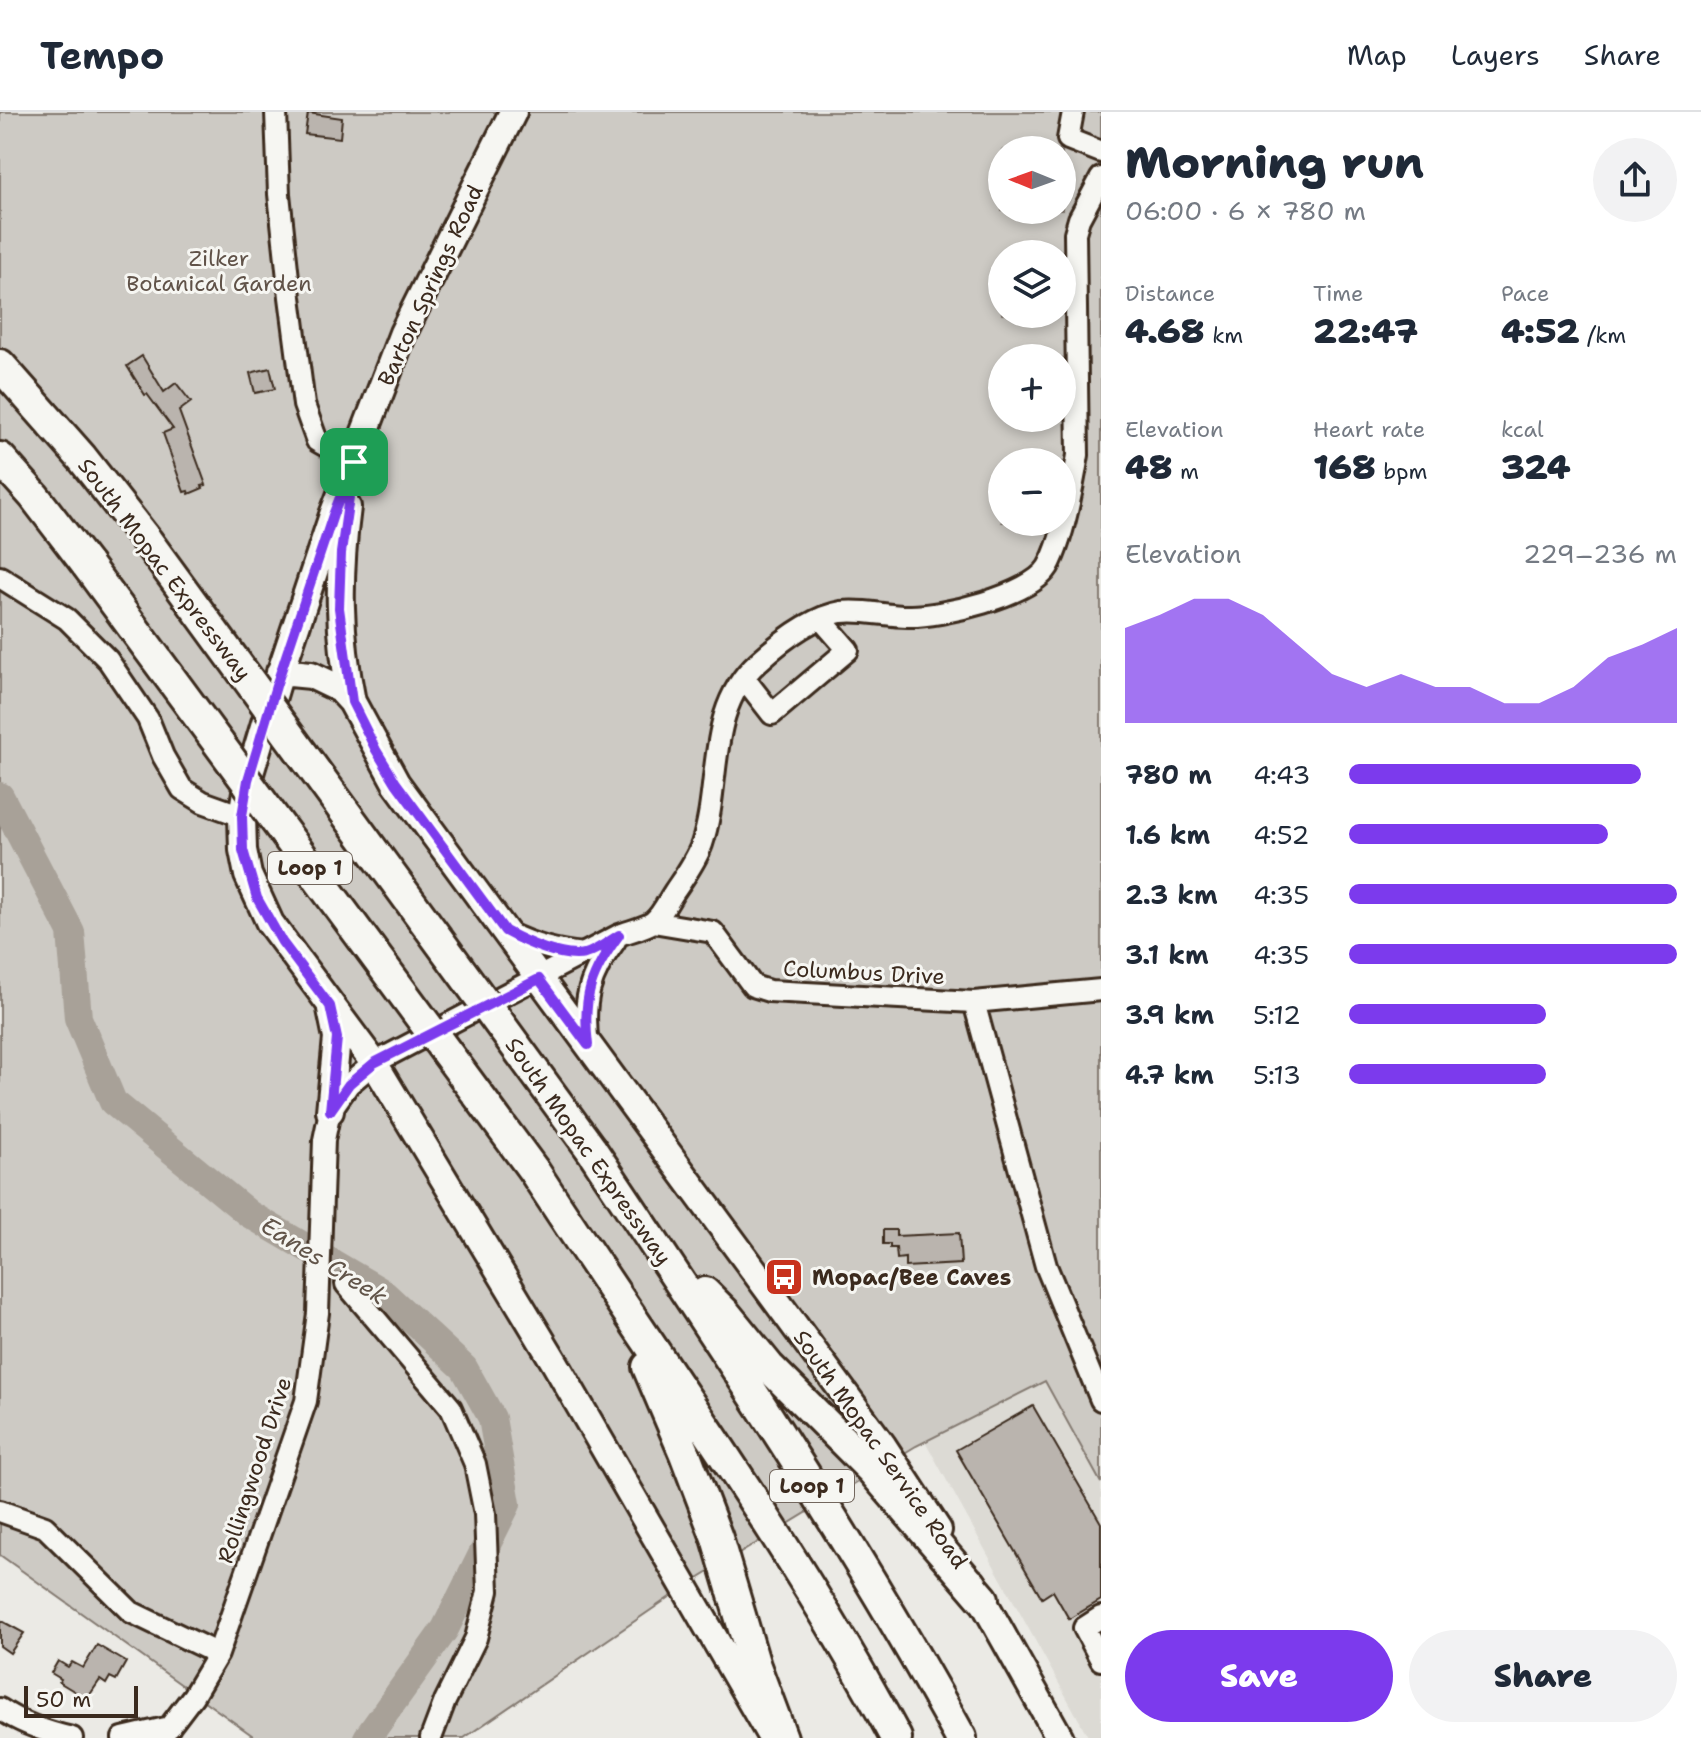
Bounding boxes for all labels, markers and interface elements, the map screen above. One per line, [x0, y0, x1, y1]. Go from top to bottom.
text: Tempo [40, 30, 164, 81]
text: Map [1347, 36, 1407, 74]
text: Layers [1451, 36, 1540, 74]
text: Share [1584, 36, 1661, 74]
text: Morning run [1125, 133, 1424, 192]
north arrow [988, 136, 1076, 224]
map controls [988, 136, 1076, 536]
button: share [1593, 138, 1677, 222]
street label: Barton Springs Road [371, 180, 490, 390]
text: 06:00 · 6 × 780 m [1125, 193, 1366, 228]
button: layers [988, 240, 1076, 328]
park label: Zilker Botanical Garden [126, 244, 312, 298]
text: Distance [1125, 279, 1215, 308]
text: Time [1313, 279, 1363, 308]
text: Pace [1501, 279, 1549, 308]
text: 4.68 [1125, 308, 1205, 354]
text: 22:47 [1313, 308, 1418, 354]
text: 4:52 [1501, 308, 1580, 354]
text: km [1205, 321, 1243, 350]
text: /km [1580, 321, 1626, 350]
button: + [988, 344, 1076, 432]
text: Elevation [1125, 415, 1223, 444]
text: Heart rate [1313, 415, 1425, 444]
text: kcal [1501, 415, 1544, 444]
pin [320, 428, 388, 496]
icon: arrive [332, 440, 376, 484]
text: 48 [1125, 444, 1173, 490]
text: 168 [1313, 444, 1376, 490]
text: 324 [1501, 444, 1570, 490]
button: − [988, 448, 1076, 536]
street label: South Mopac Expressway [71, 452, 258, 686]
text: m [1173, 457, 1199, 486]
text: bpm [1376, 457, 1428, 486]
text: Elevation [1125, 536, 1241, 571]
text: 229–236 m [1523, 536, 1677, 571]
text: 780 m [1125, 757, 1212, 792]
text: 4:43 [1253, 757, 1310, 792]
text: 1.6 km [1125, 817, 1210, 852]
text: 4:52 [1253, 817, 1309, 852]
road number: Loop 1 [268, 852, 352, 884]
text: 2.3 km [1125, 877, 1218, 912]
text: 4:35 [1253, 877, 1309, 912]
text: 3.1 km [1125, 937, 1209, 972]
text: 4:35 [1253, 937, 1309, 972]
street label: Columbus Drive [782, 954, 946, 991]
text: 3.9 km [1125, 997, 1214, 1032]
text: 5:12 [1253, 997, 1301, 1032]
street label: South Mopac Expressway [499, 1032, 678, 1271]
text: 4.7 km [1125, 1057, 1214, 1092]
text: 5:13 [1253, 1057, 1301, 1092]
water label: Eanes Creek [255, 1209, 393, 1313]
bus stop icon: Mopac/Bee Caves [763, 1256, 805, 1298]
place label: Mopac/Bee Caves [812, 1263, 1011, 1292]
street label: South Mopac Service Road [787, 1324, 974, 1574]
street label: Rollingwood Drive [211, 1373, 298, 1567]
road number: Loop 1 [770, 1470, 854, 1502]
button: Save [1125, 1630, 1393, 1722]
button: Share [1409, 1630, 1677, 1722]
scale bar [24, 1682, 138, 1718]
text: 50 m [36, 1685, 91, 1714]

